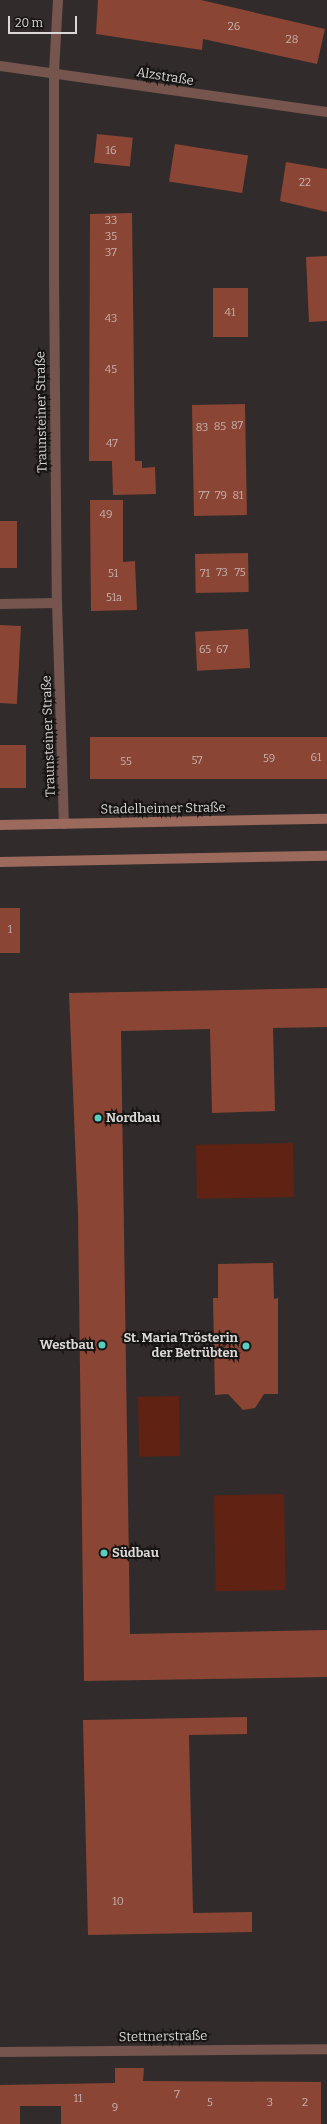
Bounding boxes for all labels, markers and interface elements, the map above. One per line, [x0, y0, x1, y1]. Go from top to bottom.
scale bar [10, 8, 79, 34]
text: 20 m [15, 16, 43, 30]
house number: 26 [228, 20, 240, 34]
house number: 28 [286, 33, 298, 47]
street label: Alzstraße [135, 65, 195, 89]
house number: 16 [106, 144, 116, 158]
house number: 22 [299, 176, 311, 190]
house number: 33 [105, 214, 117, 228]
house number: 35 [105, 230, 117, 244]
house number: 37 [105, 246, 117, 260]
house number: 41 [225, 306, 235, 320]
house number: 43 [105, 312, 117, 326]
street label: Traunsteiner Straße [33, 351, 51, 473]
house number: 45 [105, 363, 117, 377]
house number: 87 [231, 419, 243, 433]
house number: 85 [214, 420, 226, 434]
house number: 83 [196, 421, 208, 435]
house number: 47 [106, 437, 118, 451]
house number: 77 [198, 489, 210, 503]
house number: 79 [215, 489, 227, 503]
house number: 81 [232, 489, 244, 503]
house number: 49 [100, 508, 112, 522]
house number: 73 [216, 566, 228, 580]
house number: 75 [234, 566, 246, 580]
house number: 51 [108, 567, 118, 581]
house number: 71 [200, 567, 210, 581]
house number: 51a [106, 591, 122, 605]
house number: 65 [199, 643, 211, 657]
house number: 67 [216, 643, 228, 657]
street label: Traunsteiner Straße [39, 675, 59, 797]
house number: 61 [311, 751, 321, 765]
house number: 59 [263, 752, 275, 766]
house number: 57 [191, 754, 203, 768]
house number: 55 [120, 755, 132, 769]
street label: Stadelheimer Straße [100, 800, 226, 818]
house number: 1 [8, 923, 12, 937]
place label: Nordbau [106, 1110, 160, 1126]
marker: Nordbau [93, 1113, 103, 1123]
place label: St. Maria Trösterin der Betrübten [123, 1331, 238, 1362]
place label: Westbau [40, 1337, 94, 1353]
marker: Westbau [97, 1340, 107, 1350]
marker: St. Maria Trösterin der Betrübten [241, 1341, 251, 1351]
place label: Südbau [112, 1545, 159, 1561]
marker: Südbau [99, 1548, 109, 1558]
house number: 10 [112, 1895, 124, 1909]
street label: Stettnerstraße [119, 2028, 207, 2046]
house number: 7 [174, 2088, 180, 2102]
house number: 11 [74, 2092, 82, 2106]
house number: 5 [207, 2096, 213, 2110]
house number: 3 [267, 2096, 273, 2110]
house number: 2 [302, 2096, 308, 2110]
house number: 9 [112, 2101, 118, 2115]

